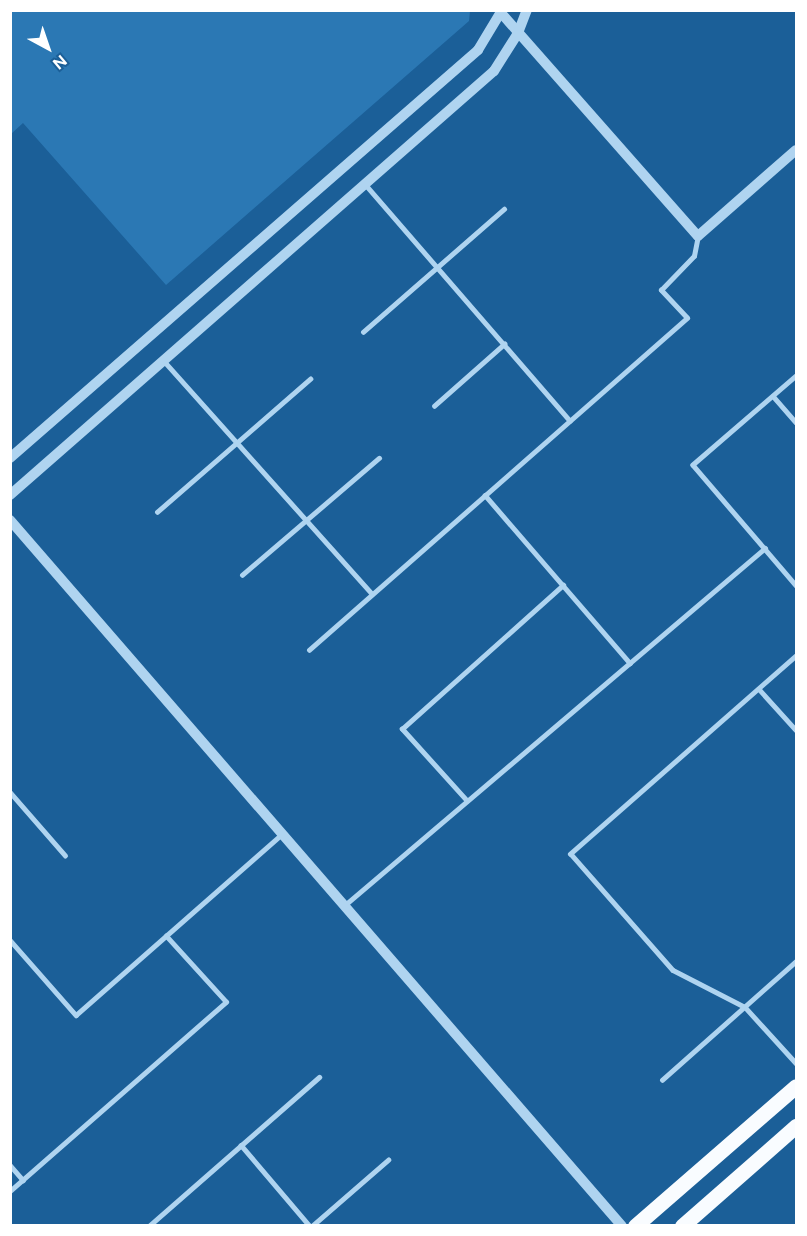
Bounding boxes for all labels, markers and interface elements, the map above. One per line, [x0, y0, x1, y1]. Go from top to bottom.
north arrow [18, 18, 78, 78]
text: N [49, 51, 71, 73]

